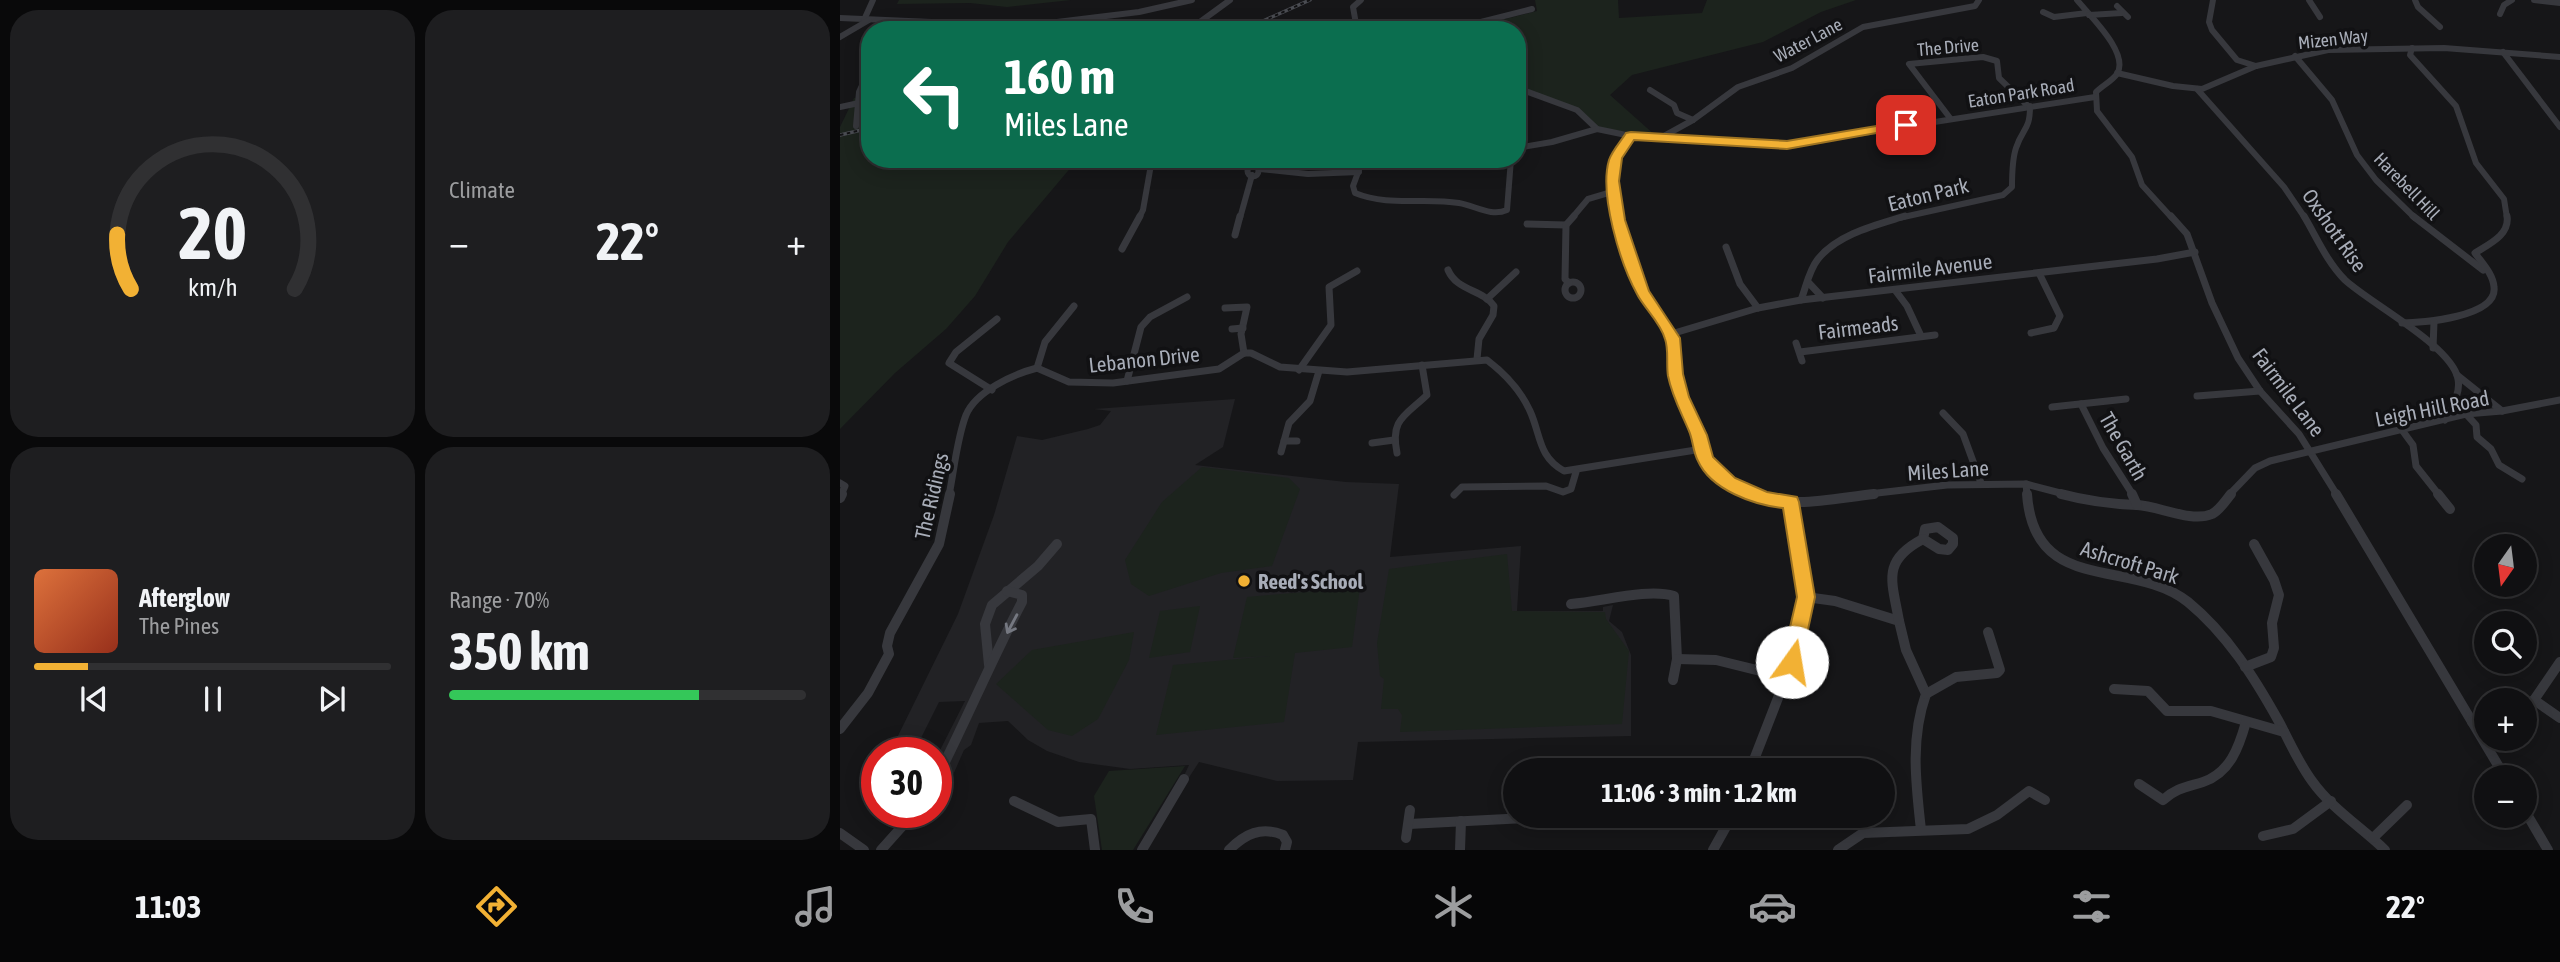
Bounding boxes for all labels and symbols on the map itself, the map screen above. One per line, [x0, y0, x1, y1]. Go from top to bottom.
street label: Water Lane [1770, 13, 1846, 67]
street label: Mizen Way [2297, 25, 2369, 53]
street label: The Drive [1916, 34, 1980, 60]
street label: Eaton Park Road [1966, 74, 2076, 112]
pin [1876, 95, 1936, 155]
street label: Harebell Hill [2370, 148, 2444, 224]
street label: Eaton Park [1885, 172, 1971, 216]
street label: Oxshott Rise [2298, 184, 2372, 276]
street label: Fairmile Avenue [1867, 248, 1993, 288]
street label: Fairmeads [1817, 310, 1899, 344]
street label: Lebanon Drive [1087, 341, 1201, 377]
street label: Fairmile Lane [2248, 343, 2330, 441]
street label: Leigh Hill Road [2373, 385, 2491, 431]
street label: The Garth [2095, 408, 2153, 484]
street label: The Ridings [909, 450, 953, 542]
street label: Miles Lane [1906, 455, 1990, 485]
north arrow [2474, 534, 2538, 597]
street label: Ashcroft Park [2078, 536, 2182, 588]
place label: Reed's School [1258, 569, 1364, 593]
marker: Reed's School [1236, 573, 1252, 589]
one-way arrow [1005, 613, 1018, 634]
position arrow [1755, 625, 1829, 699]
speed limit sign: 30 [861, 737, 952, 828]

